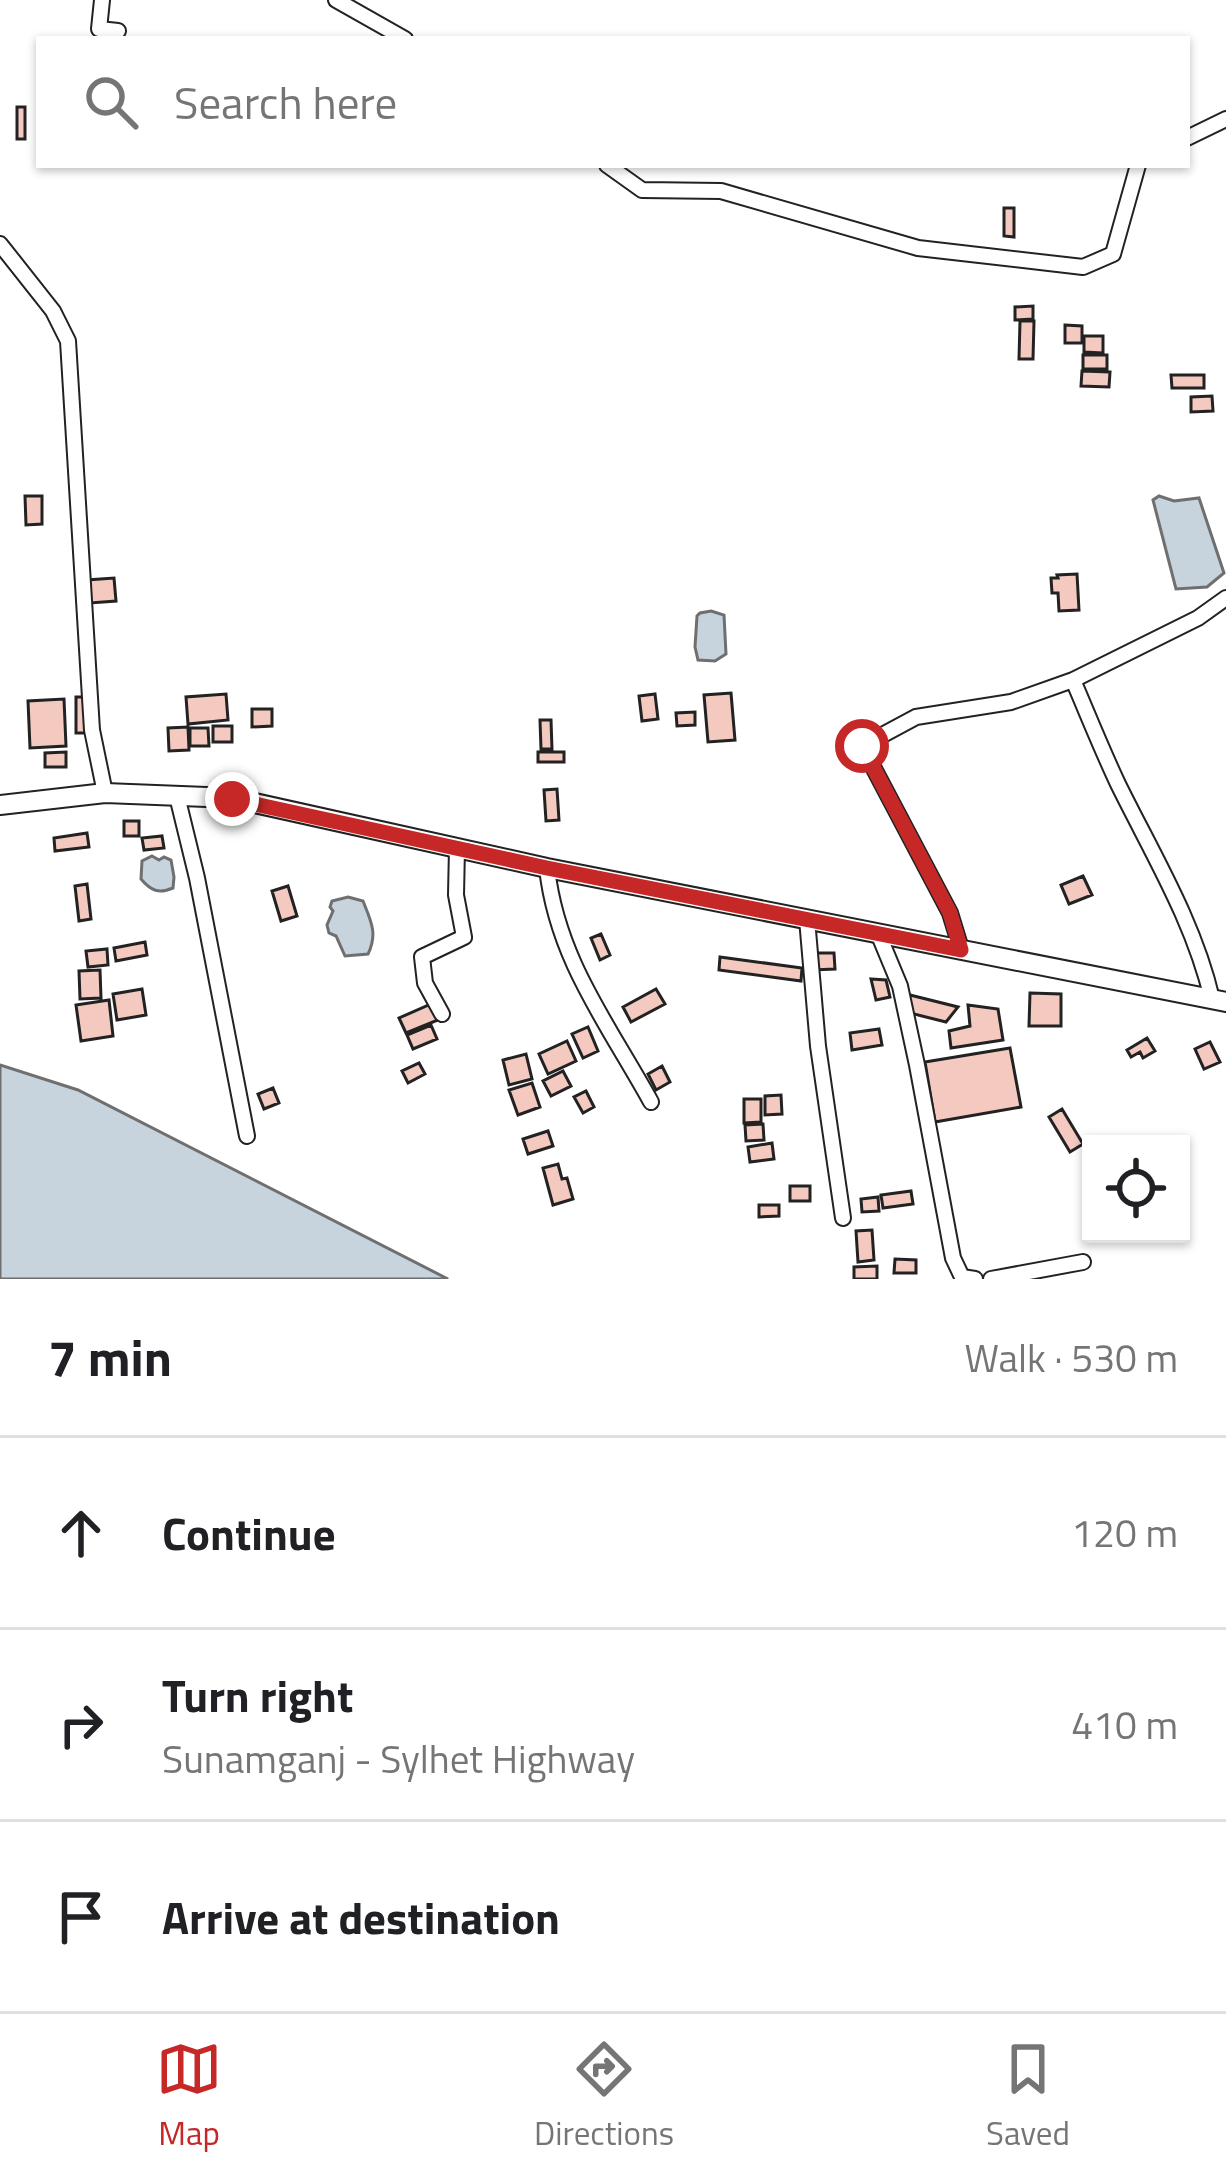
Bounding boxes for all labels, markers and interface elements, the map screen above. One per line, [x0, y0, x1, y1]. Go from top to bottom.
search box [36, 36, 1190, 168]
text: Search here [174, 68, 397, 136]
icon: search [78, 69, 144, 135]
route start [835, 719, 889, 773]
route end [205, 772, 259, 826]
map controls [1082, 1135, 1190, 1243]
button: locate [1082, 1135, 1190, 1243]
text: 7 min [48, 1318, 172, 1396]
text: Walk · 530 m [964, 1328, 1178, 1387]
text: Continue [162, 1499, 336, 1567]
icon: ahead [48, 1500, 114, 1566]
text: 120 m [1071, 1503, 1178, 1562]
text: Turn right [162, 1661, 353, 1729]
icon: right [48, 1692, 114, 1758]
text: 410 m [1071, 1695, 1178, 1754]
text: Sunamganj - Sylhet Highway [162, 1729, 635, 1788]
text: Arrive at destination [162, 1883, 560, 1951]
icon: arrive [48, 1884, 114, 1950]
tab: Map [156, 2036, 222, 2158]
tab: Directions [534, 2036, 674, 2158]
tab: Saved [986, 2036, 1070, 2158]

